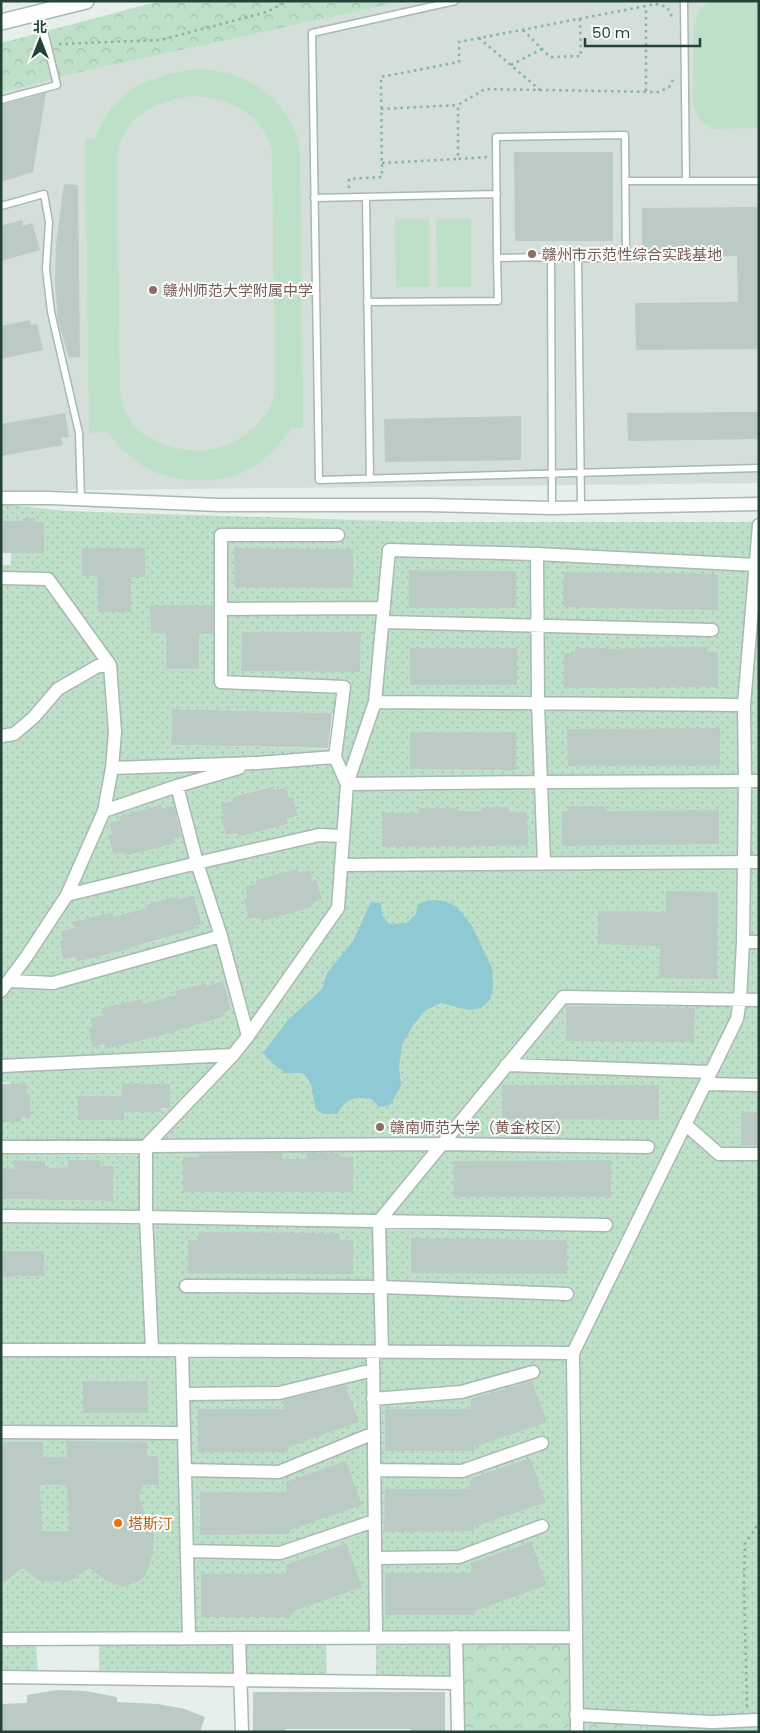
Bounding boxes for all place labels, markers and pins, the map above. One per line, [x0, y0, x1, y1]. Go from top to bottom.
place label: 赣州市示范性综合实践基地 [542, 244, 722, 265]
marker: 赣州市示范性综合实践基地 [526, 248, 538, 260]
place label: 赣州师范大学附属中学 [163, 280, 313, 301]
marker: 赣州师范大学附属中学 [147, 284, 159, 296]
place label: 赣南师范大学（黄金校区） [390, 1117, 570, 1138]
marker: 赣南师范大学（黄金校区） [374, 1121, 386, 1133]
place label: 塔斯汀 [128, 1513, 173, 1534]
marker: 塔斯汀 [112, 1517, 124, 1529]

